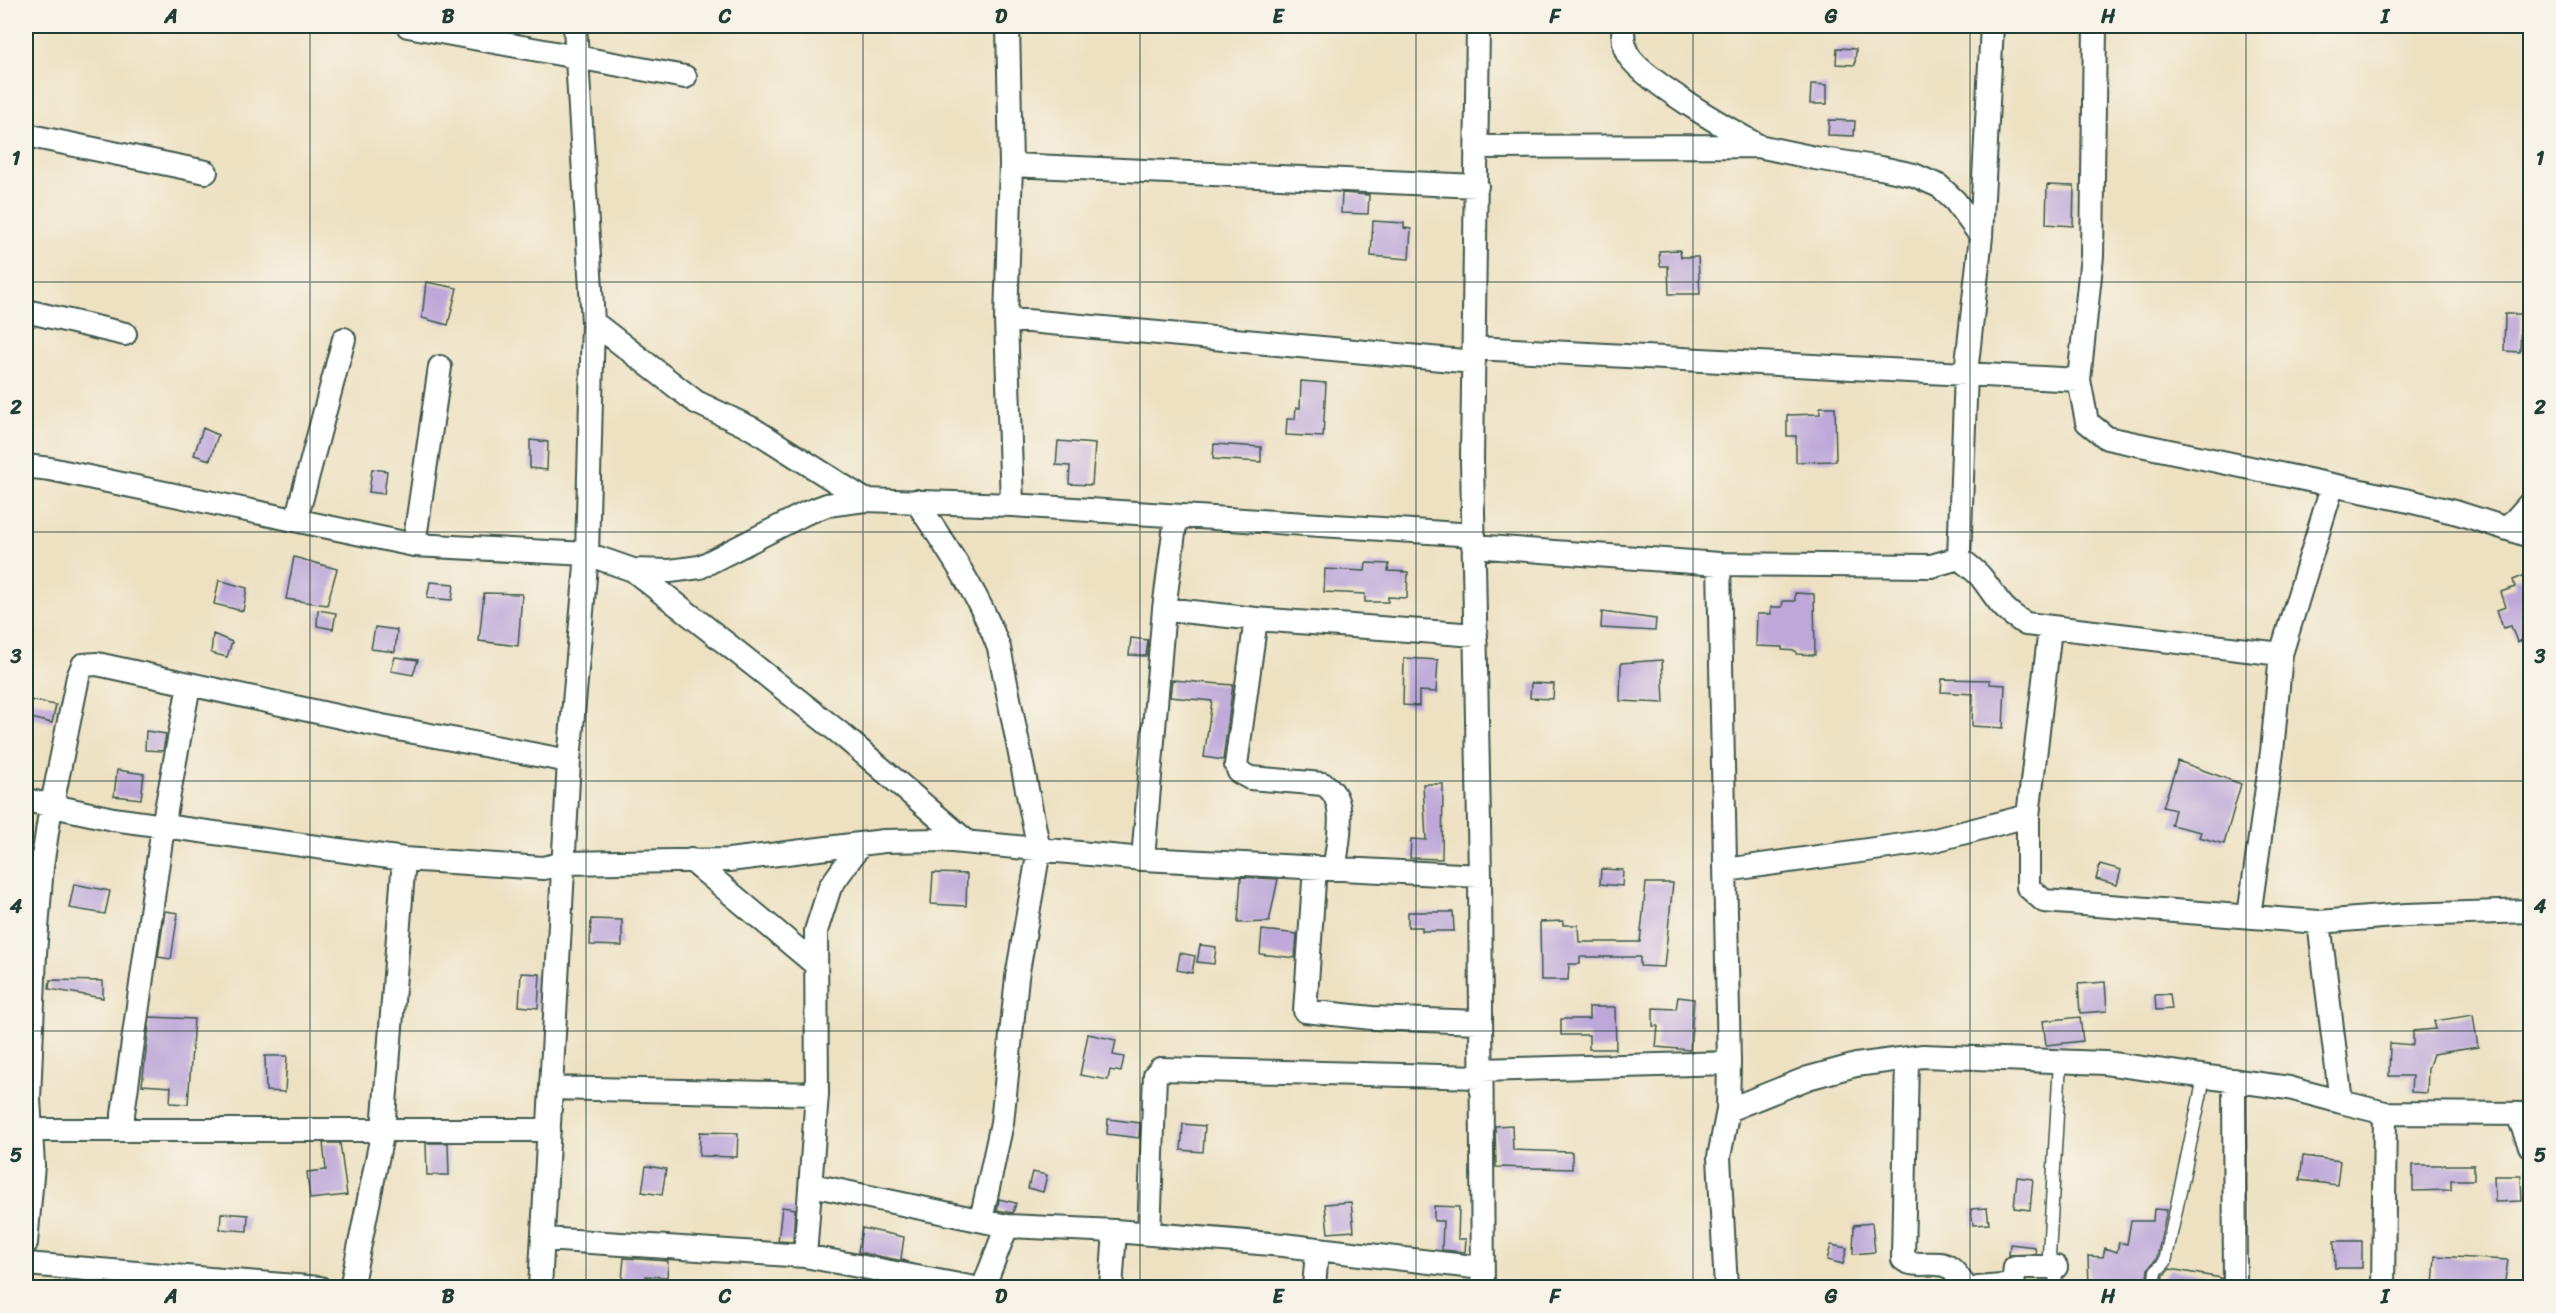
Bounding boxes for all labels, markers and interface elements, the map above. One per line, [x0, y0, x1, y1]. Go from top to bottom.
text: A [163, 0, 178, 34]
text: B [442, 0, 455, 34]
text: C [718, 0, 732, 34]
text: D [995, 0, 1008, 34]
text: E [1272, 0, 1285, 34]
text: F [1549, 0, 1562, 34]
text: G [1824, 0, 1838, 34]
text: H [2100, 0, 2116, 34]
text: I [2380, 0, 2391, 34]
text: 1 [12, 141, 21, 176]
text: 1 [2536, 141, 2545, 176]
text: 2 [9, 390, 22, 425]
text: 2 [2533, 390, 2546, 425]
text: 3 [10, 639, 22, 674]
text: 3 [2534, 639, 2546, 674]
text: 4 [9, 889, 23, 924]
text: 4 [2533, 889, 2547, 924]
text: 5 [10, 1138, 22, 1173]
text: 5 [2534, 1138, 2546, 1173]
text: A [163, 1279, 178, 1313]
text: B [442, 1279, 455, 1313]
text: C [718, 1279, 732, 1313]
text: D [995, 1279, 1008, 1313]
text: E [1272, 1279, 1285, 1313]
text: F [1549, 1279, 1562, 1313]
text: G [1824, 1279, 1838, 1313]
text: H [2100, 1279, 2116, 1313]
text: I [2380, 1279, 2391, 1313]

